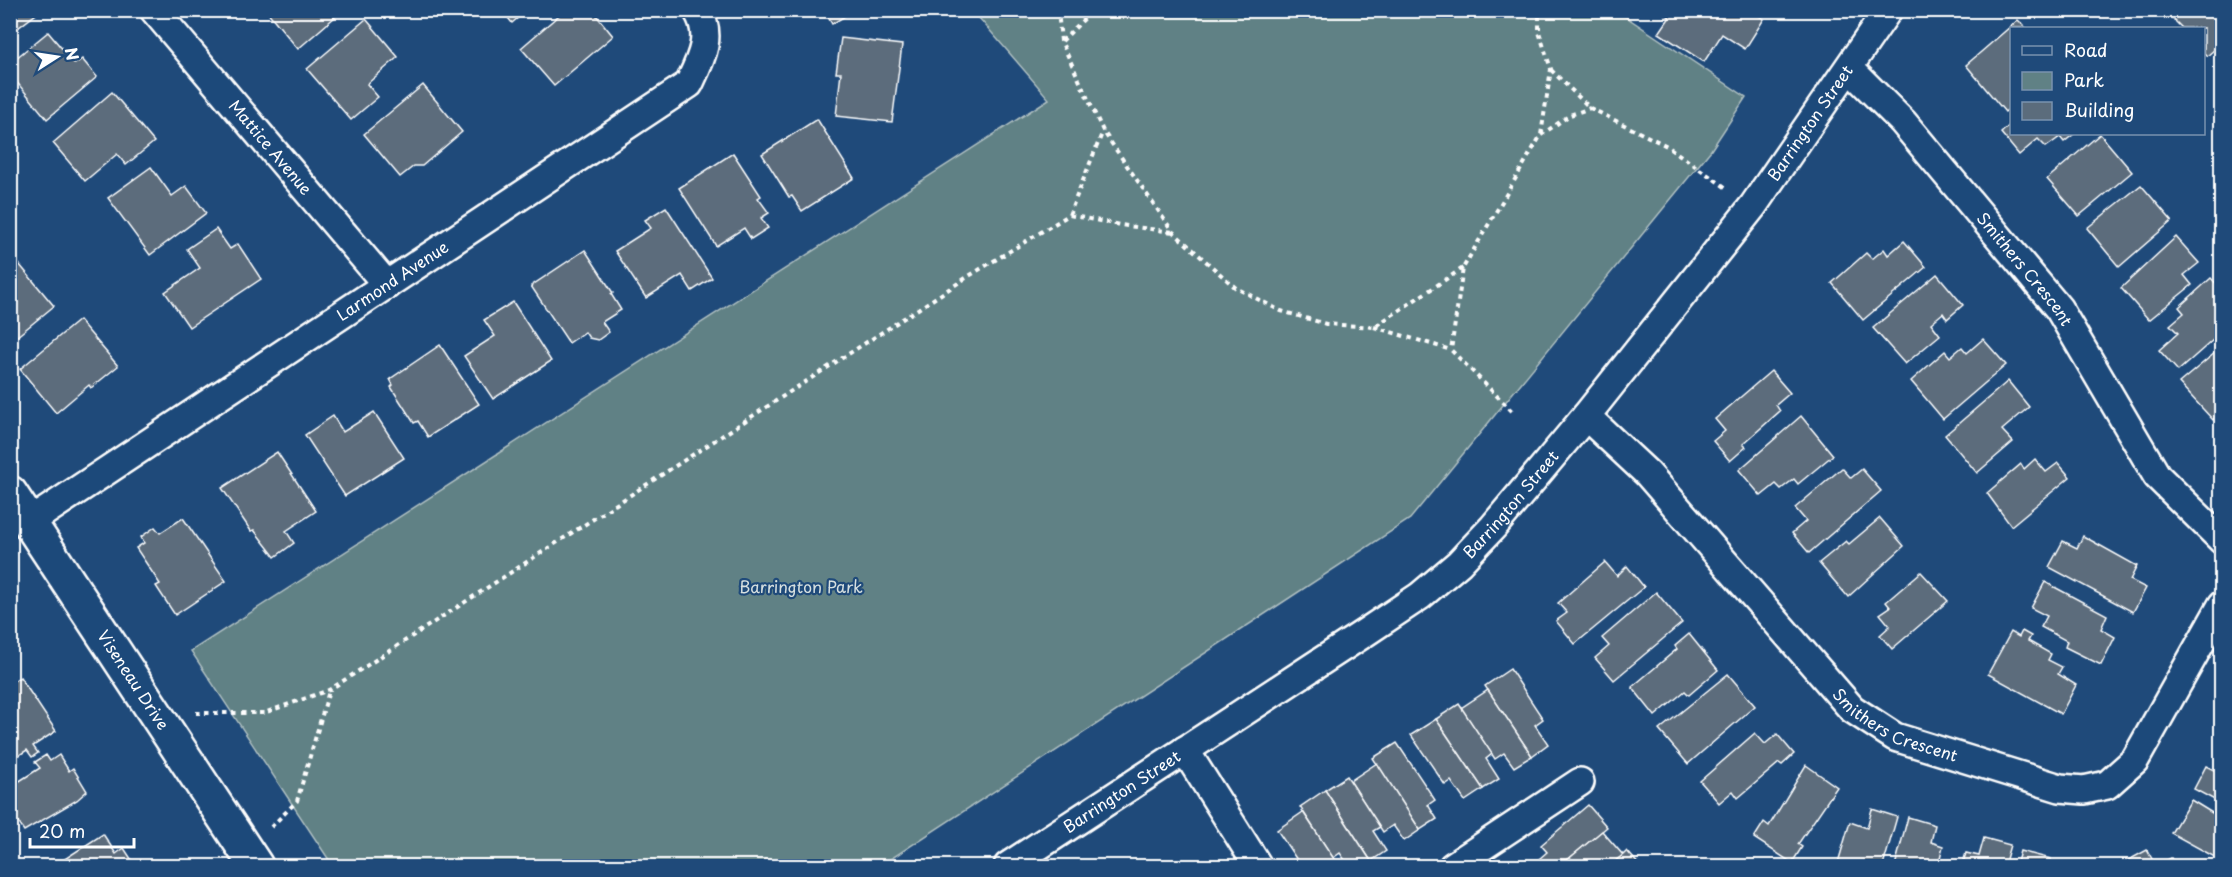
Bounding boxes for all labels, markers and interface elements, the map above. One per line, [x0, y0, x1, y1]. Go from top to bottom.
north arrow [27, 27, 87, 87]
legend [2010, 27, 2205, 135]
text: Road [2064, 36, 2108, 63]
text: N [60, 45, 86, 62]
street label: Barrington Street [1761, 59, 1858, 185]
text: Park [2064, 66, 2104, 93]
street label: Mattice Avenue [224, 94, 319, 200]
text: Building [2064, 96, 2134, 123]
street label: Smithers Crescent [1972, 206, 2080, 330]
street label: Larmond Avenue [331, 234, 453, 326]
street label: Barrington Street [1457, 444, 1564, 563]
park label: Barrington Park [739, 574, 863, 598]
street label: Viseneau Drive [93, 625, 176, 734]
street label: Smithers Crescent [1828, 682, 1961, 767]
street label: Barrington Street [1058, 743, 1185, 838]
scale bar [30, 811, 134, 849]
text: 20 m [39, 817, 85, 844]

